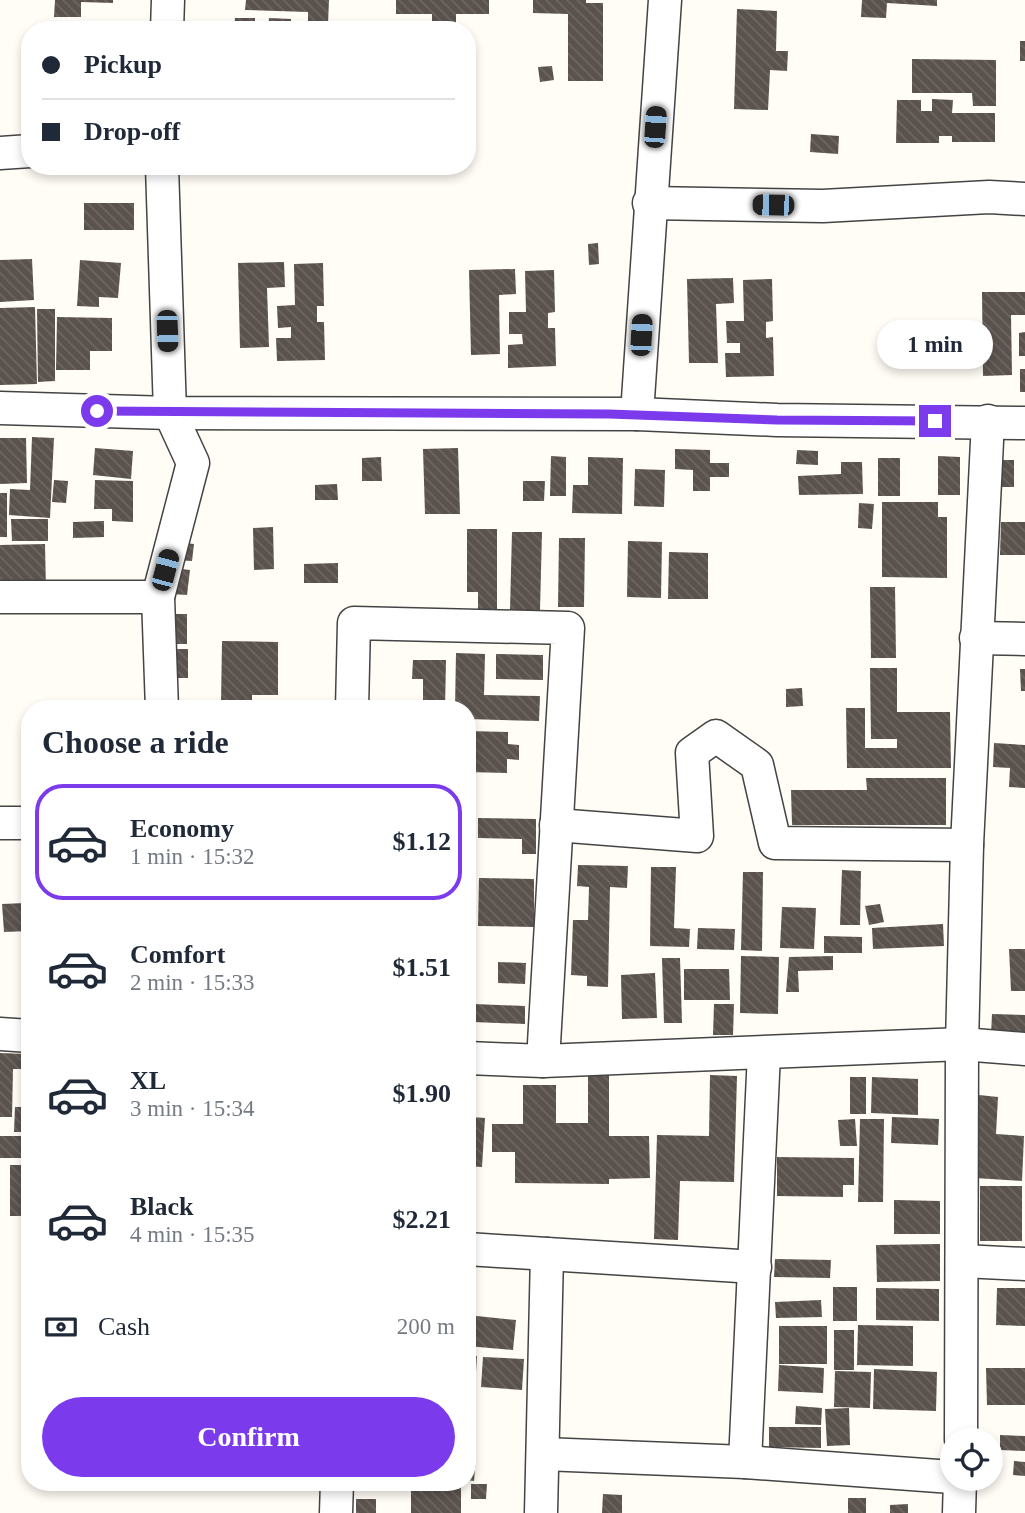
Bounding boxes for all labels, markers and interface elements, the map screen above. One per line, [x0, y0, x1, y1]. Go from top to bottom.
text: Pickup [84, 50, 162, 79]
car [644, 105, 667, 149]
text: Drop-off [84, 117, 180, 146]
car [752, 194, 795, 216]
car [156, 310, 179, 352]
car [630, 313, 653, 357]
callout: 1 min [877, 320, 993, 368]
text: 1 min [907, 332, 963, 357]
route start [81, 395, 113, 427]
route end [919, 405, 951, 437]
car [150, 547, 181, 593]
text: Choose a ride [42, 724, 229, 760]
icon: car [46, 811, 109, 874]
text: Economy [130, 814, 234, 843]
text: $1.12 [393, 827, 451, 856]
text: 1 min · 15:32 [130, 844, 255, 869]
icon: car [46, 937, 109, 1000]
text: Comfort [130, 940, 225, 969]
text: $1.51 [393, 953, 451, 982]
text: 2 min · 15:33 [130, 970, 255, 995]
icon: car [46, 1063, 109, 1126]
text: XL [130, 1066, 166, 1095]
text: $1.90 [393, 1079, 451, 1108]
text: 3 min · 15:34 [130, 1096, 255, 1121]
icon: car [46, 1189, 109, 1252]
text: Black [130, 1192, 194, 1221]
text: $2.21 [393, 1205, 451, 1234]
text: 4 min · 15:35 [130, 1222, 255, 1247]
icon: cash [42, 1308, 80, 1346]
text: Cash [98, 1312, 150, 1341]
text: 200 m [397, 1314, 455, 1339]
button: Confirm [42, 1397, 455, 1477]
map controls [940, 1428, 1003, 1491]
button: locate [940, 1428, 1003, 1491]

